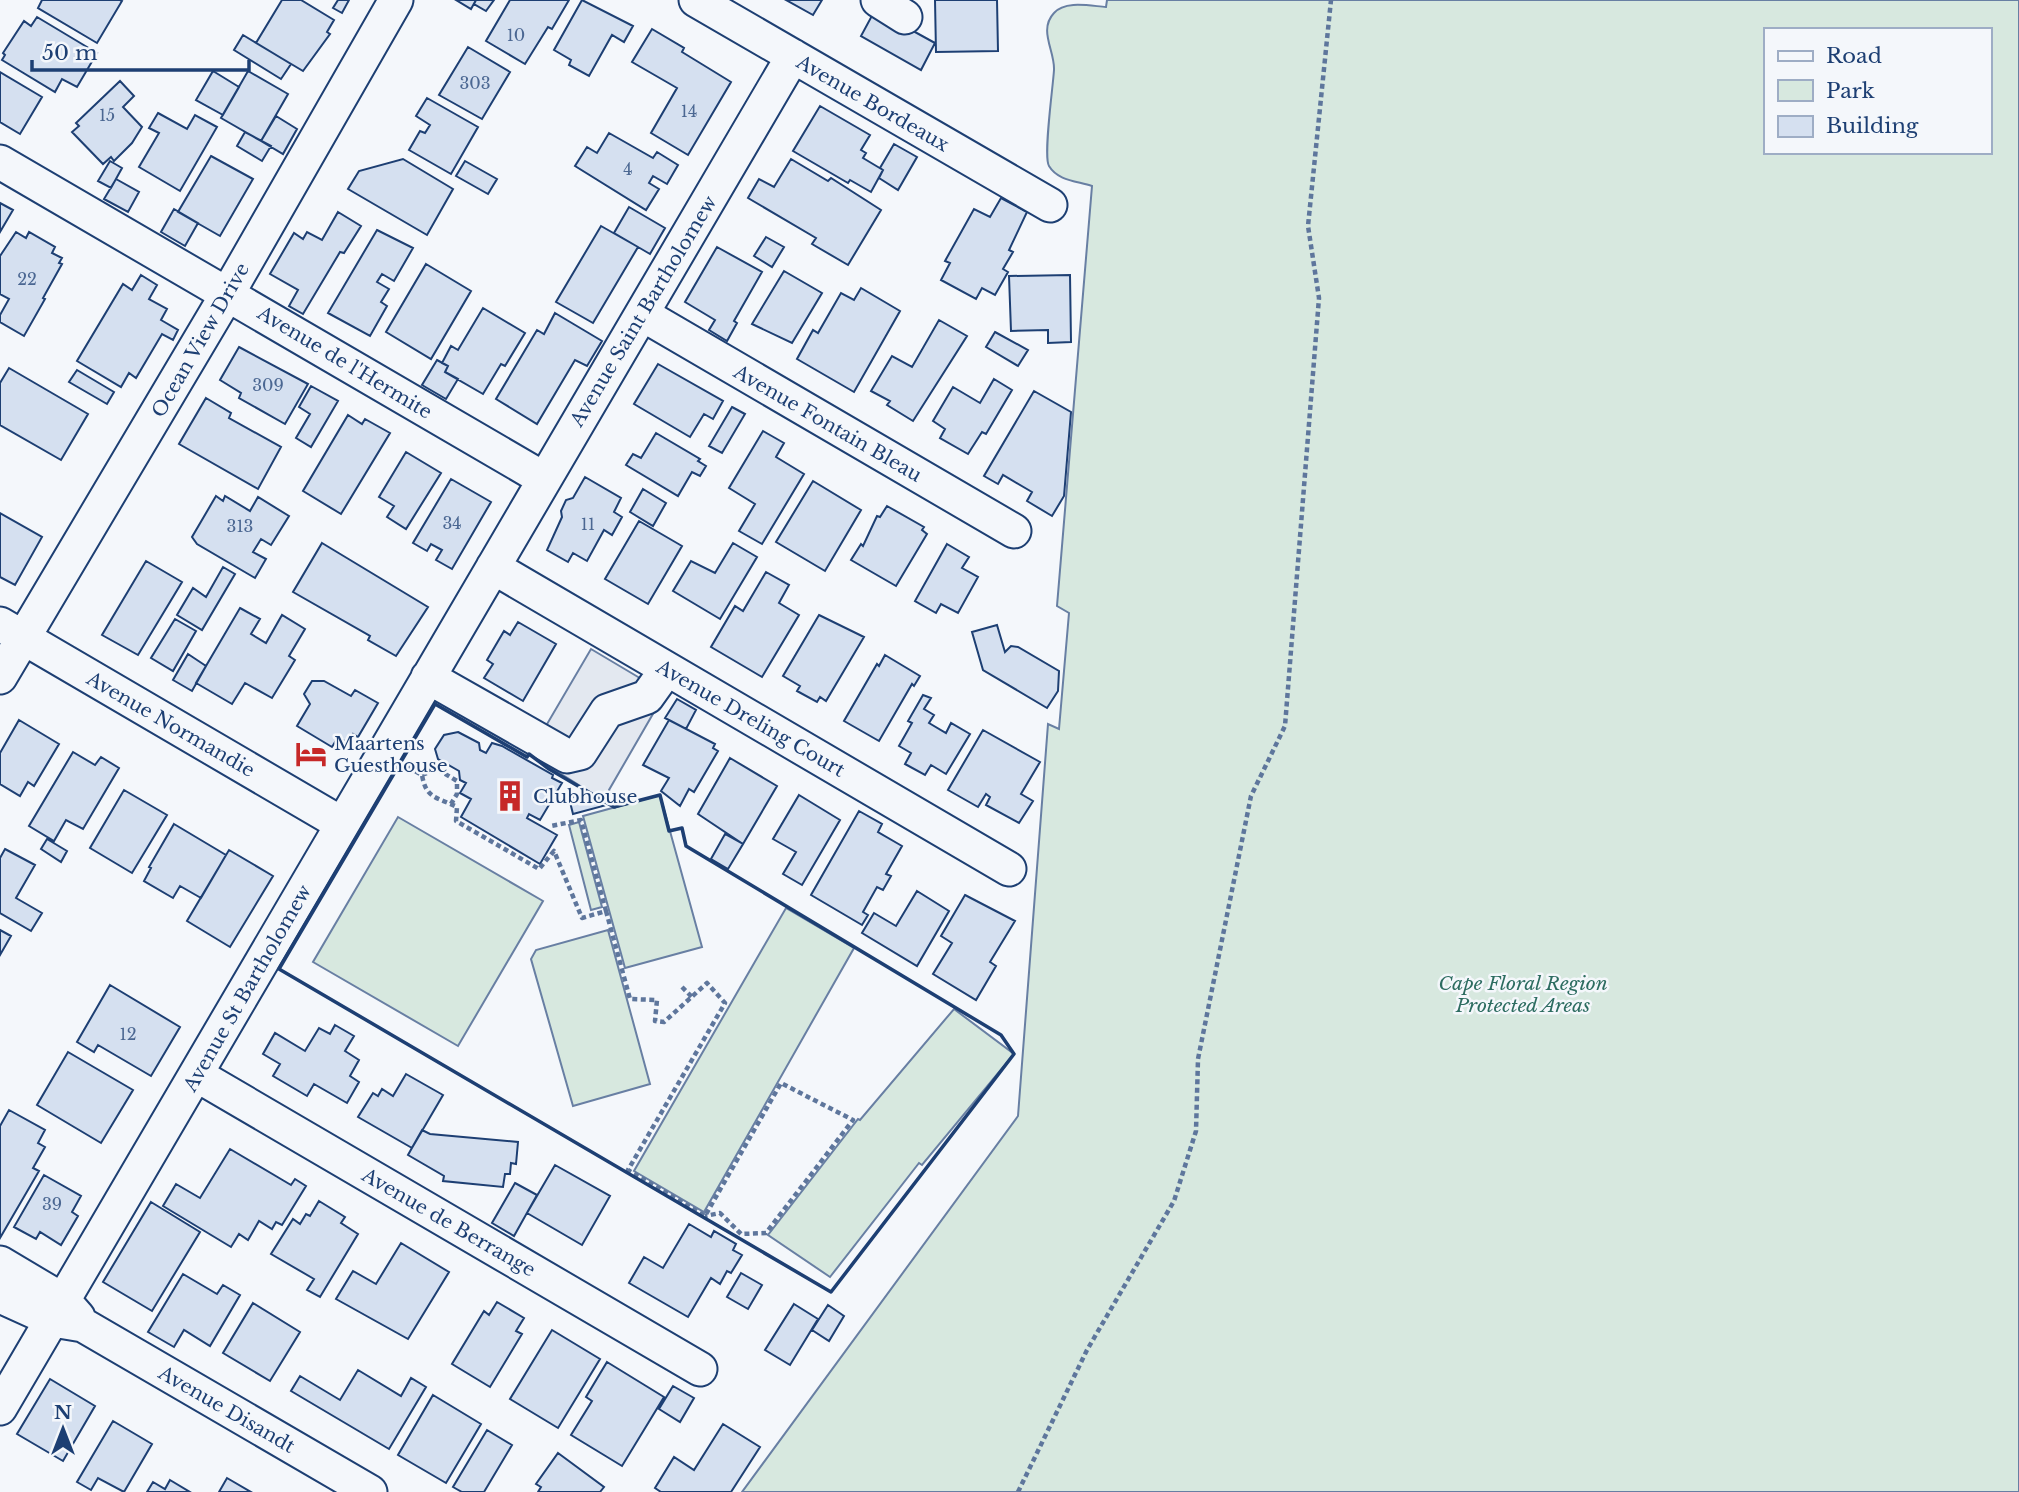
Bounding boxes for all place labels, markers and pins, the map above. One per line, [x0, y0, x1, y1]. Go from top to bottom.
place label: Maartens Guesthouse [334, 732, 448, 777]
hotel icon: Maartens Guesthouse [294, 737, 328, 771]
building icon: Clubhouse [493, 779, 527, 813]
place label: Clubhouse [533, 785, 637, 808]

